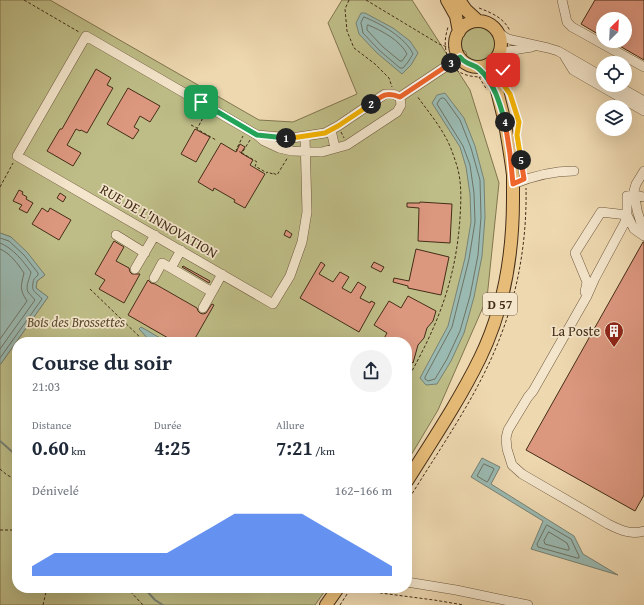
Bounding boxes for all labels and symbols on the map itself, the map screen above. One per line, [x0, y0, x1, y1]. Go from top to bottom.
north arrow [596, 12, 632, 48]
pin: 3 [441, 53, 461, 73]
pin [486, 53, 520, 87]
pin [184, 85, 218, 119]
pin: 2 [361, 94, 381, 114]
pin: 4 [495, 112, 515, 132]
pin: 1 [276, 128, 296, 148]
pin: 5 [511, 150, 531, 170]
street label: RUE DE L'INNOVATION [97, 179, 221, 263]
road number: D 57 [483, 293, 517, 315]
park label: Bois des Brossettes [26, 312, 125, 332]
building icon: La Poste [603, 320, 625, 348]
place label: La Poste [552, 321, 600, 341]

